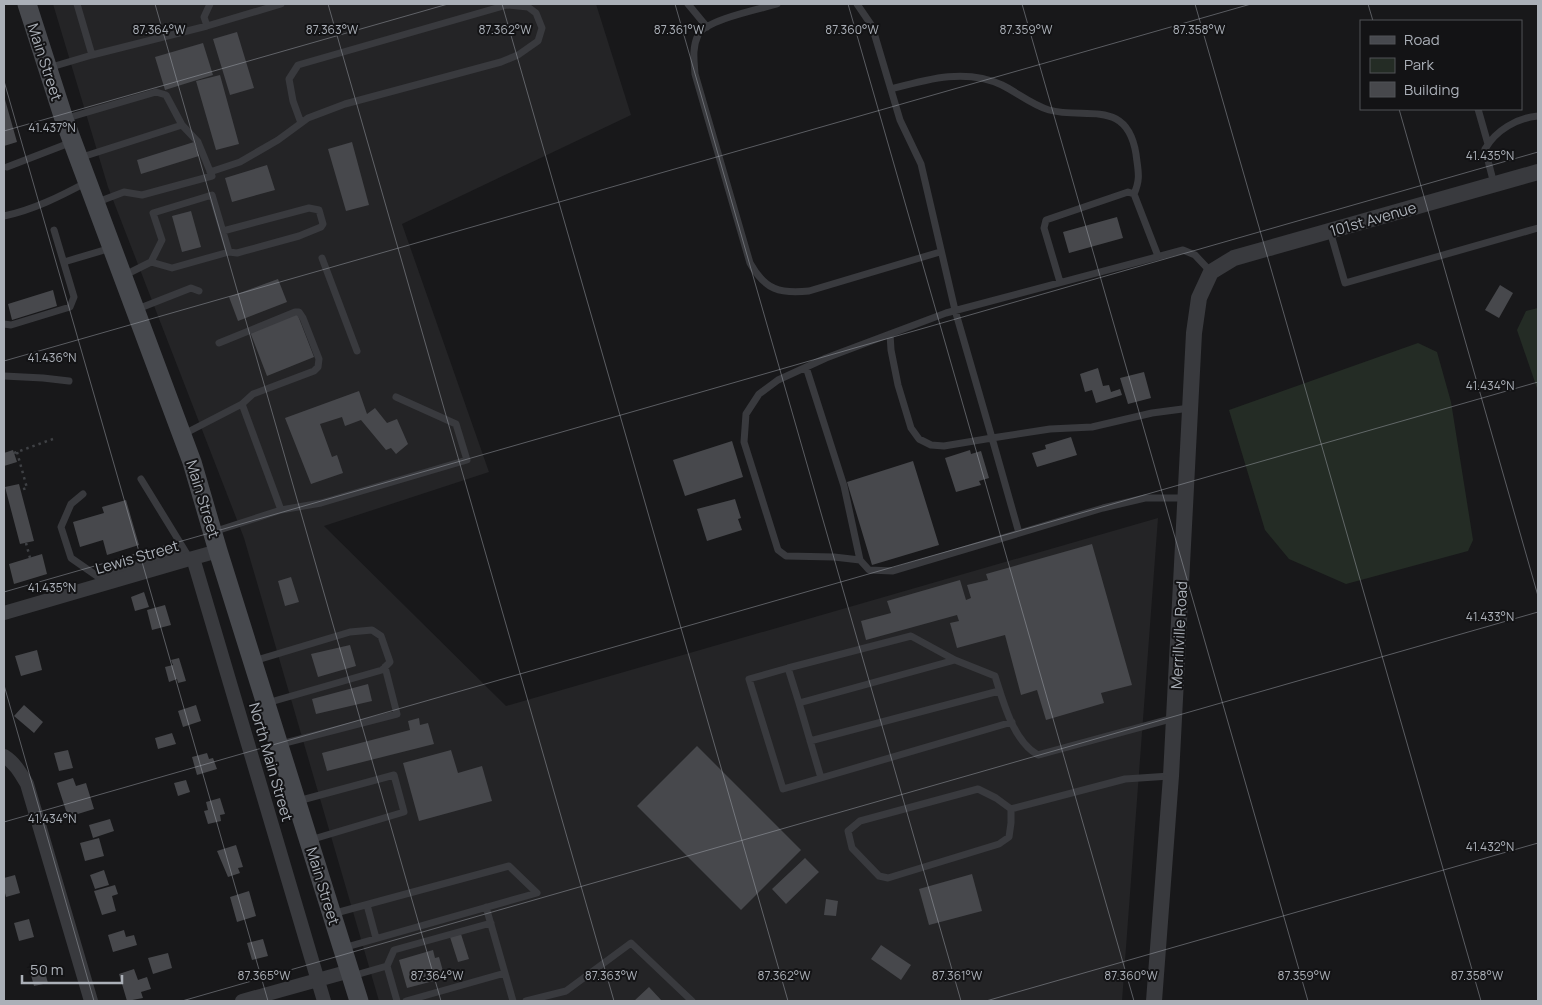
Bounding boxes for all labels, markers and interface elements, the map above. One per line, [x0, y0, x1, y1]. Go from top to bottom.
legend [1360, 20, 1522, 110]
street label: Main Street [23, 21, 67, 103]
text: 87.364°W [132, 21, 186, 38]
text: 87.363°W [306, 21, 359, 38]
text: 87.362°W [479, 21, 532, 38]
text: 87.361°W [654, 21, 705, 38]
text: 87.360°W [825, 21, 879, 38]
text: 87.359°W [1000, 21, 1053, 38]
text: 87.358°W [1173, 21, 1226, 38]
text: Road [1404, 29, 1440, 50]
text: Park [1404, 54, 1434, 75]
text: Building [1404, 79, 1459, 100]
text: 41.437°N [28, 119, 76, 136]
text: 41.435°N [1466, 147, 1514, 164]
street label: 101st Avenue [1327, 197, 1419, 241]
text: 41.436°N [27, 349, 77, 366]
text: 41.434°N [1466, 377, 1514, 394]
street label: Main Street [181, 457, 225, 541]
street label: Lewis Street [93, 535, 181, 579]
text: 41.435°N [28, 579, 76, 596]
street label: Merrillville Road [1166, 580, 1192, 690]
text: 41.433°N [1466, 608, 1514, 625]
street label: North Main Street [244, 700, 298, 824]
text: 41.434°N [28, 810, 76, 827]
text: 41.432°N [1466, 838, 1514, 855]
street label: Main Street [301, 844, 345, 928]
scale bar [22, 952, 122, 984]
text: 50 m [30, 959, 64, 980]
text: 87.365°W [238, 967, 291, 984]
text: 87.364°W [410, 967, 464, 984]
text: 87.363°W [585, 967, 638, 984]
text: 87.362°W [758, 967, 811, 984]
text: 87.361°W [932, 967, 983, 984]
text: 87.360°W [1104, 967, 1158, 984]
text: 87.359°W [1278, 967, 1331, 984]
text: 87.358°W [1451, 967, 1504, 984]

